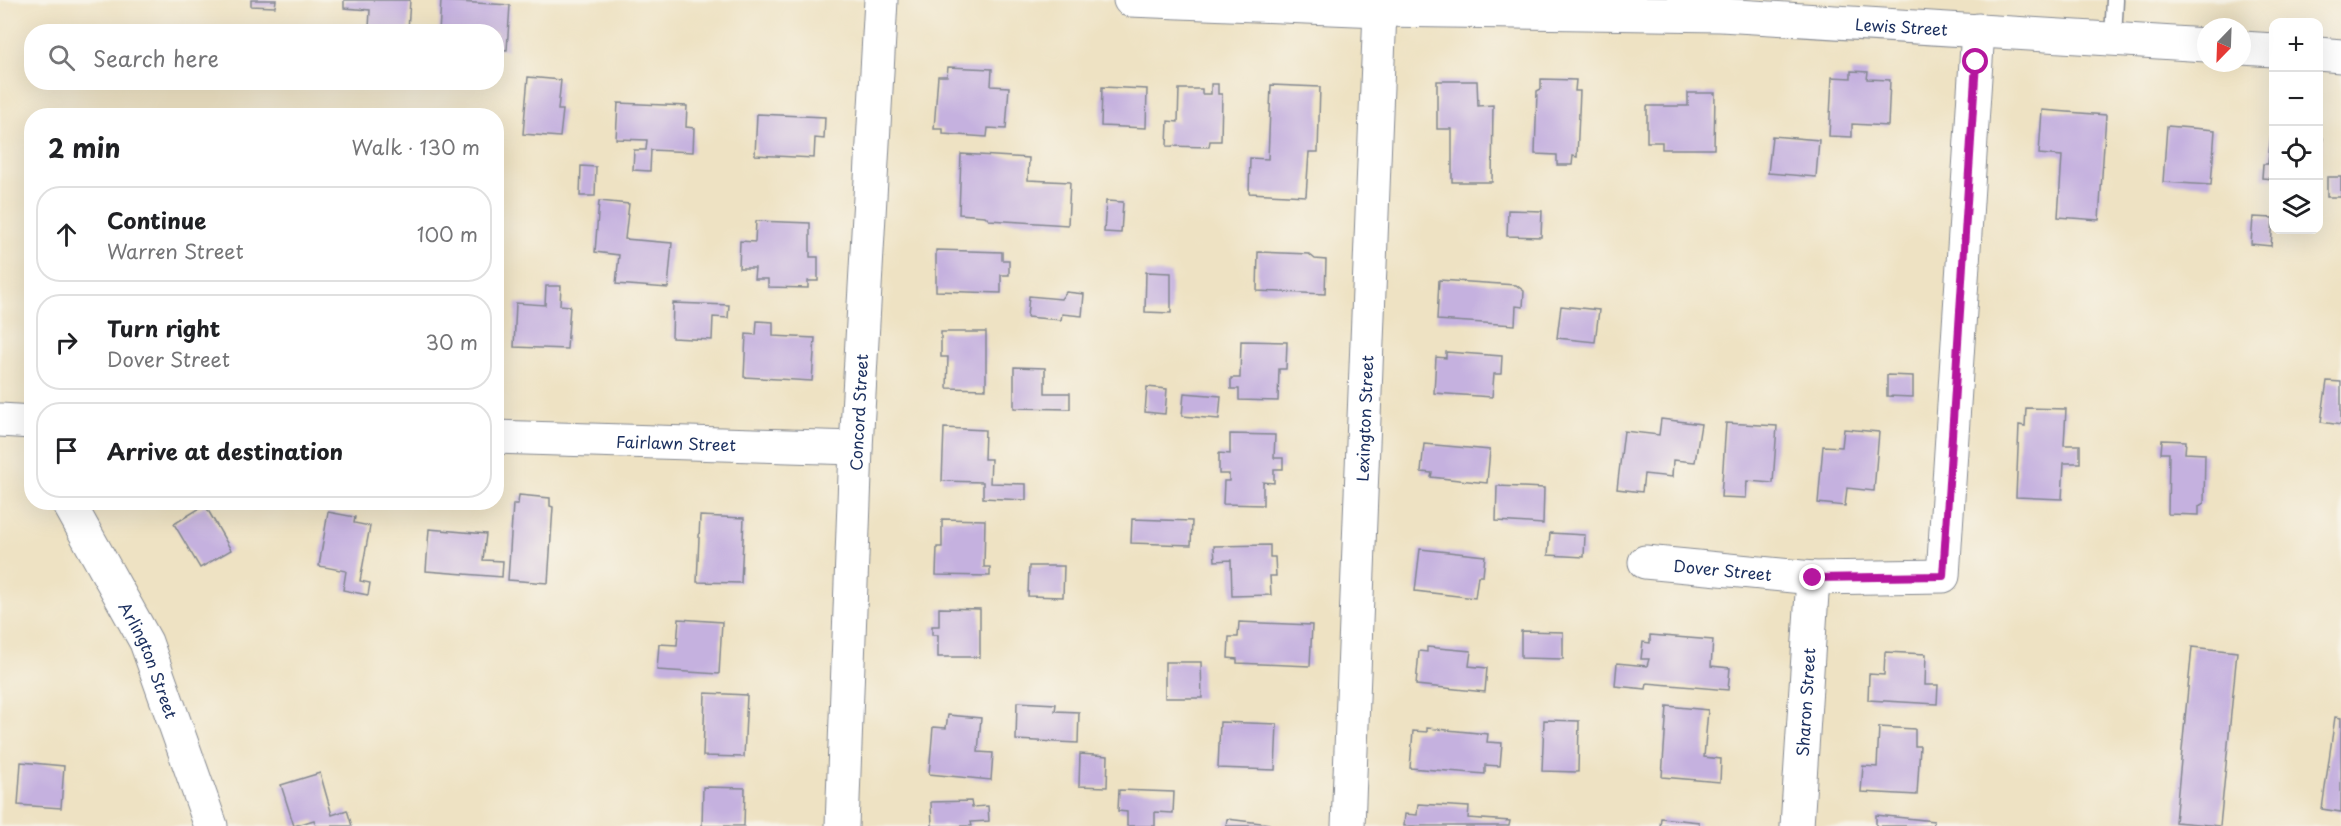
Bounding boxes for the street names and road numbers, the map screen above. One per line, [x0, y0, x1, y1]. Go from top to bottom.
street label: Lewis Street [1854, 11, 1949, 41]
street label: Concord Street [843, 353, 873, 471]
street label: Lexington Street [1350, 354, 1378, 482]
street label: Fairlawn Street [616, 429, 737, 456]
street label: Dover Street [1673, 553, 1773, 586]
street label: Arlington Street [114, 597, 184, 722]
street label: Sharon Street [1789, 647, 1820, 757]

